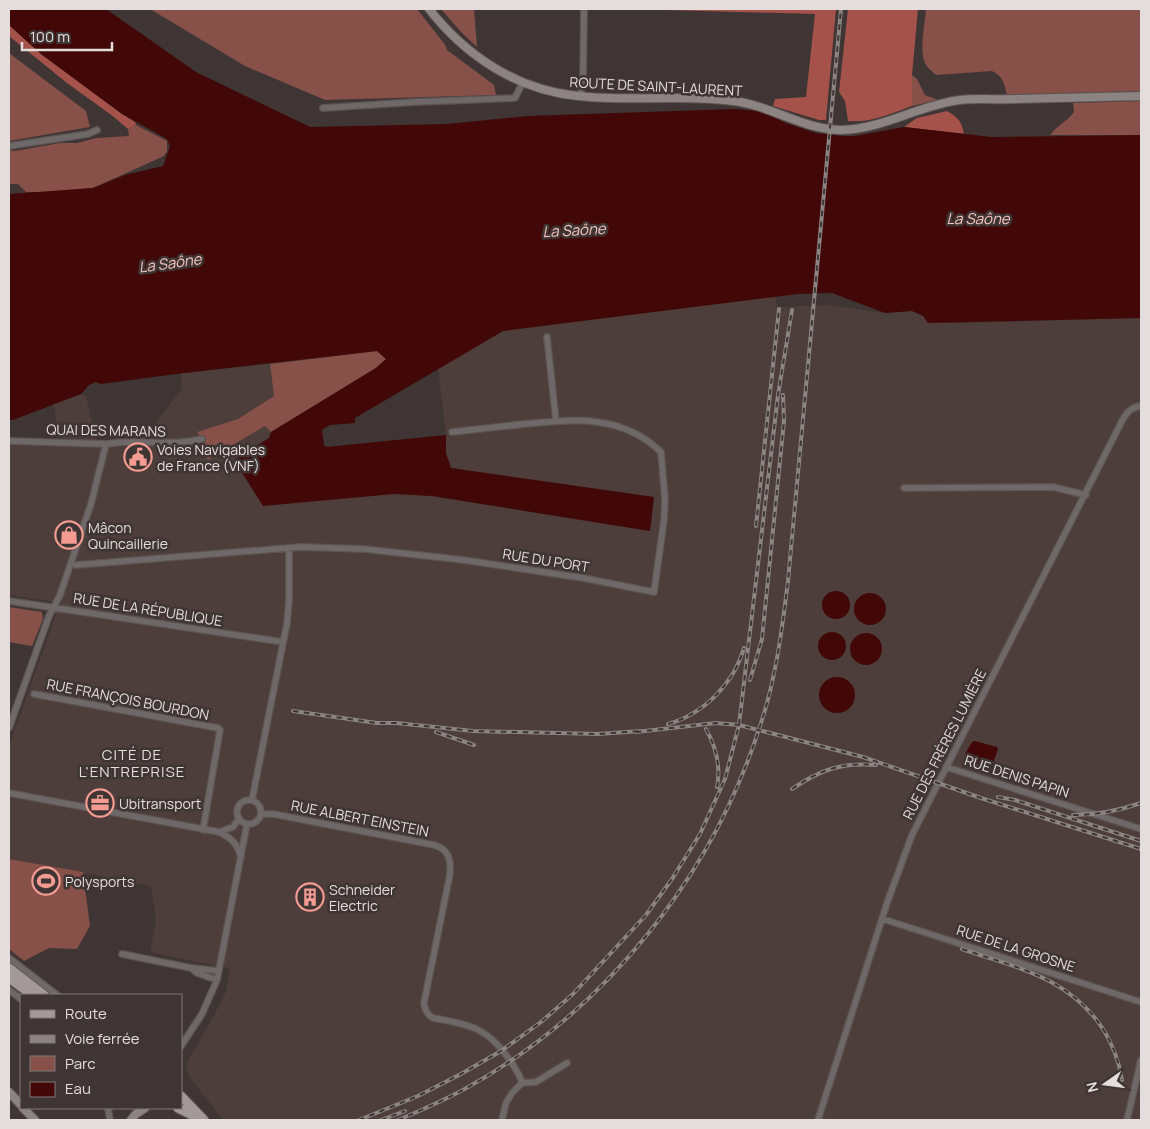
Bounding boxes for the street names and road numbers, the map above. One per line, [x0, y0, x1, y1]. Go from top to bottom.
street label: ROUTE DE SAINT-LAURENT [569, 72, 744, 100]
street label: QUAI DES MARANS [46, 419, 166, 441]
street label: RUE DU PORT [501, 544, 591, 576]
street label: RUE DE LA RÉPUBLIQUE [72, 588, 224, 630]
street label: RUE DES FRÈRES LUMIÈRE [898, 666, 990, 822]
street label: RUE FRANÇOIS BOURDON [45, 674, 211, 724]
street label: RUE DENIS PAPIN [962, 750, 1072, 802]
street label: RUE ALBERT EINSTEIN [289, 795, 431, 841]
street label: RUE DE LA GROSNE [954, 920, 1078, 976]

